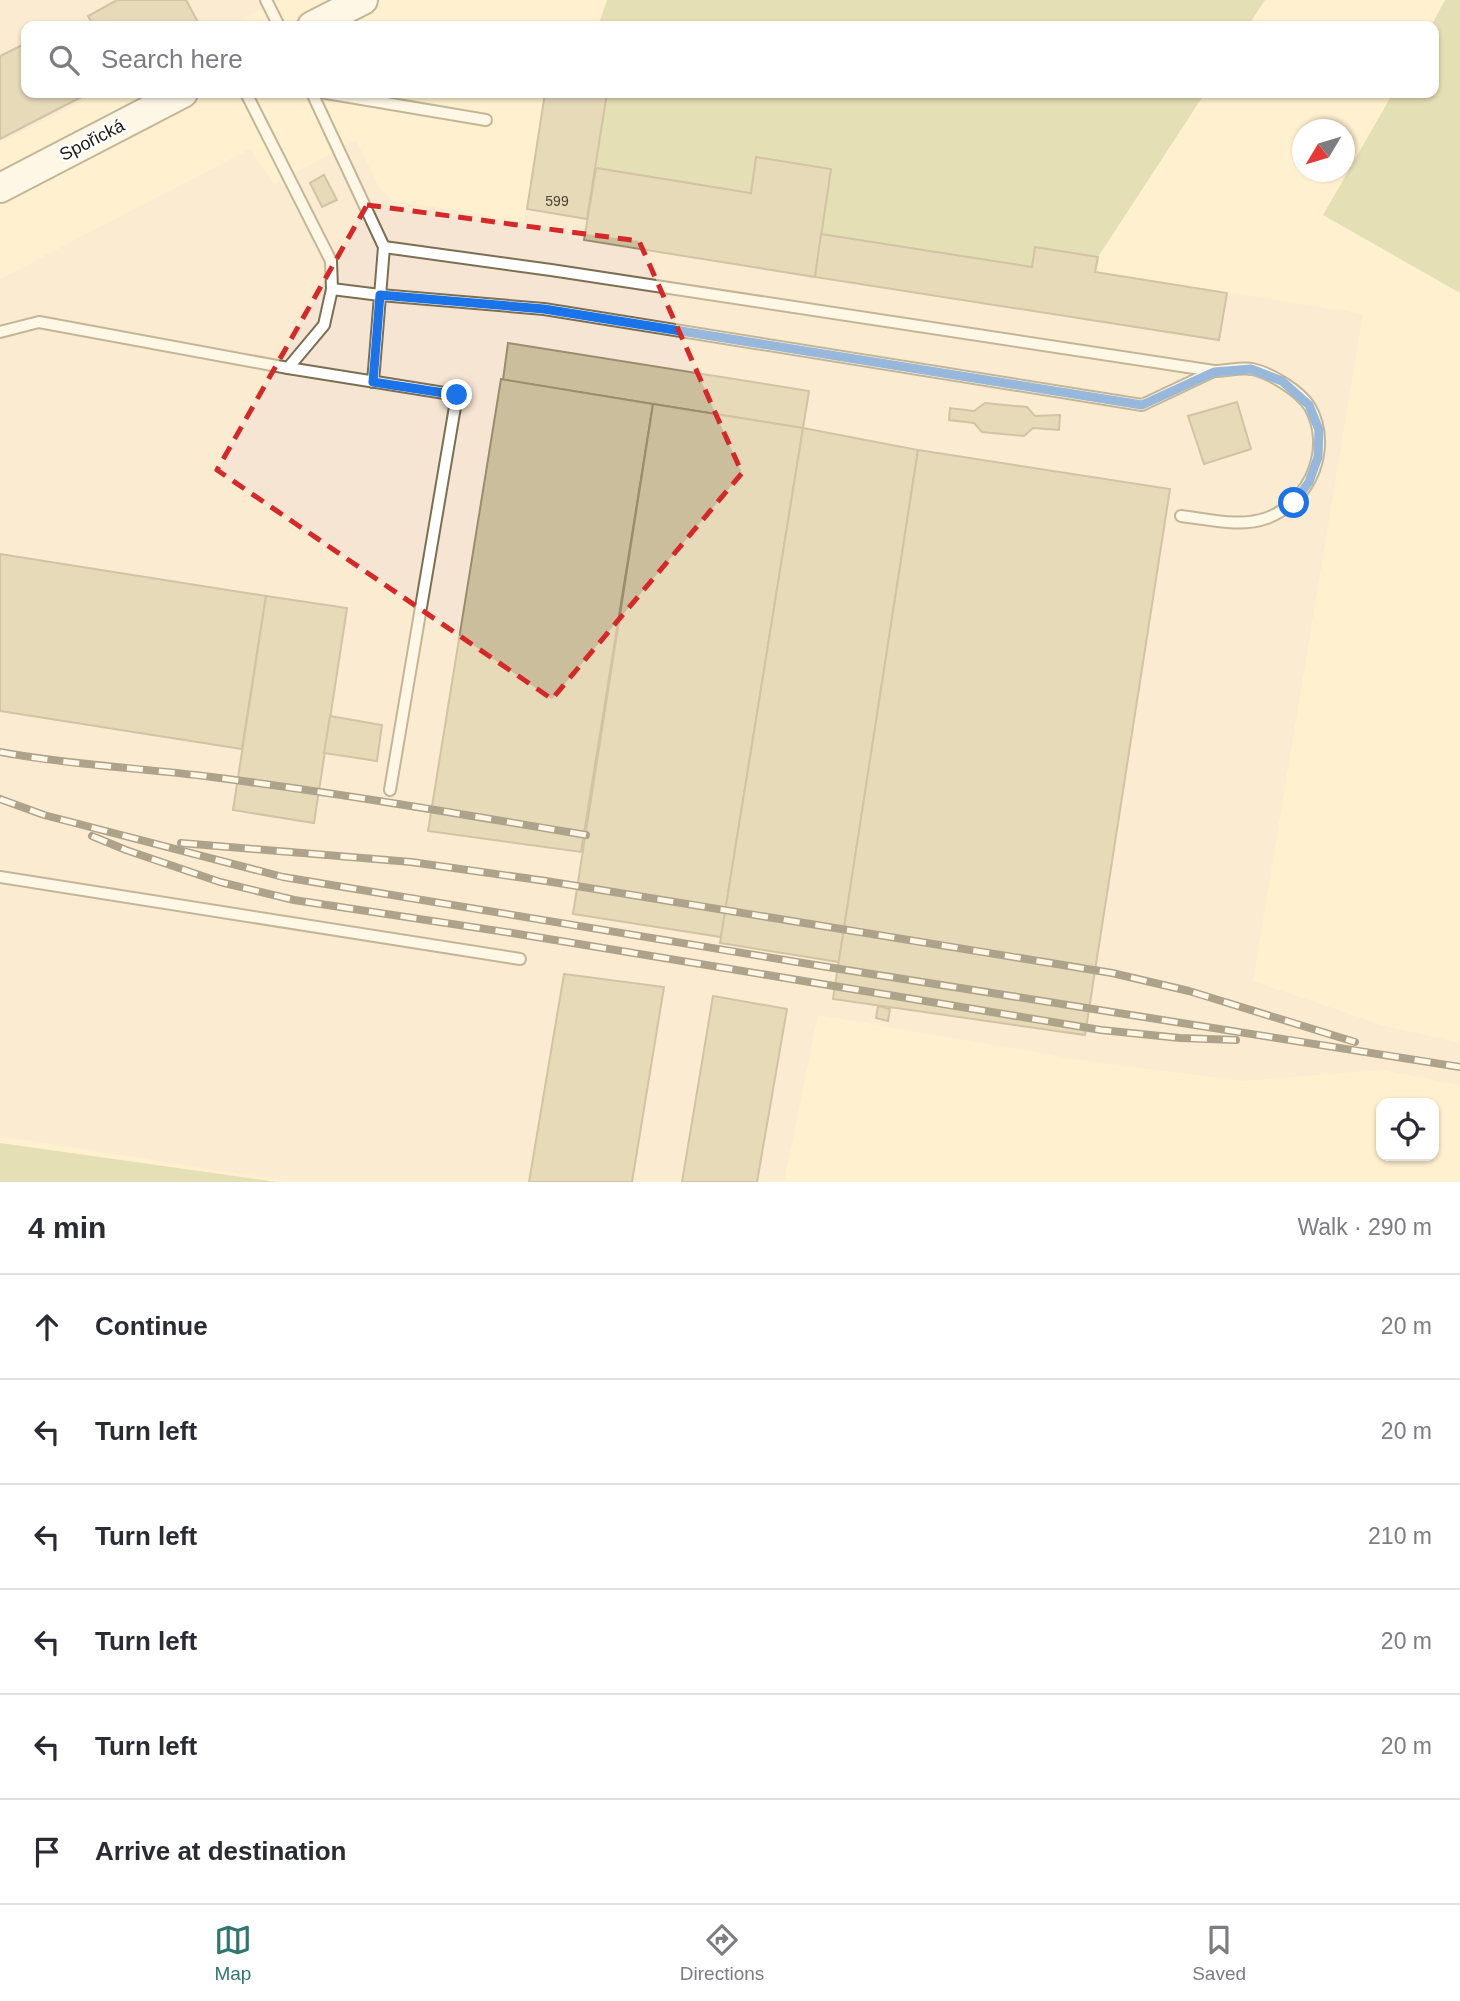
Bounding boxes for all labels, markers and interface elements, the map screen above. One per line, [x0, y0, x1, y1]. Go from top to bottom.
search box [21, 21, 1439, 98]
icon: search [45, 41, 83, 79]
text: Search here [101, 44, 243, 74]
street label: Spořická [56, 115, 129, 165]
north arrow [1292, 119, 1355, 182]
house number: 599 [545, 193, 569, 209]
route end [441, 379, 472, 410]
route start [1278, 487, 1309, 518]
map controls [1376, 1098, 1439, 1161]
button: locate [1376, 1098, 1439, 1161]
text: 4 min [28, 1211, 106, 1244]
text: Walk · 290 m [1297, 1214, 1432, 1240]
icon: ahead [28, 1308, 66, 1346]
text: Continue [95, 1311, 208, 1341]
text: 20 m [1381, 1313, 1432, 1339]
icon: left [28, 1413, 66, 1451]
text: Turn left [95, 1416, 197, 1446]
text: 20 m [1381, 1418, 1432, 1444]
icon: left [28, 1518, 66, 1556]
text: Turn left [95, 1521, 197, 1551]
text: 210 m [1368, 1523, 1432, 1549]
icon: left [28, 1623, 66, 1661]
text: Turn left [95, 1626, 197, 1656]
text: 20 m [1381, 1628, 1432, 1654]
icon: left [28, 1728, 66, 1766]
text: Turn left [95, 1731, 197, 1761]
text: 20 m [1381, 1733, 1432, 1759]
icon: arrive [28, 1833, 66, 1871]
text: Arrive at destination [95, 1836, 346, 1866]
tab: Map [214, 1921, 252, 1985]
tab: Directions [680, 1921, 764, 1985]
tab: Saved [1192, 1921, 1246, 1985]

